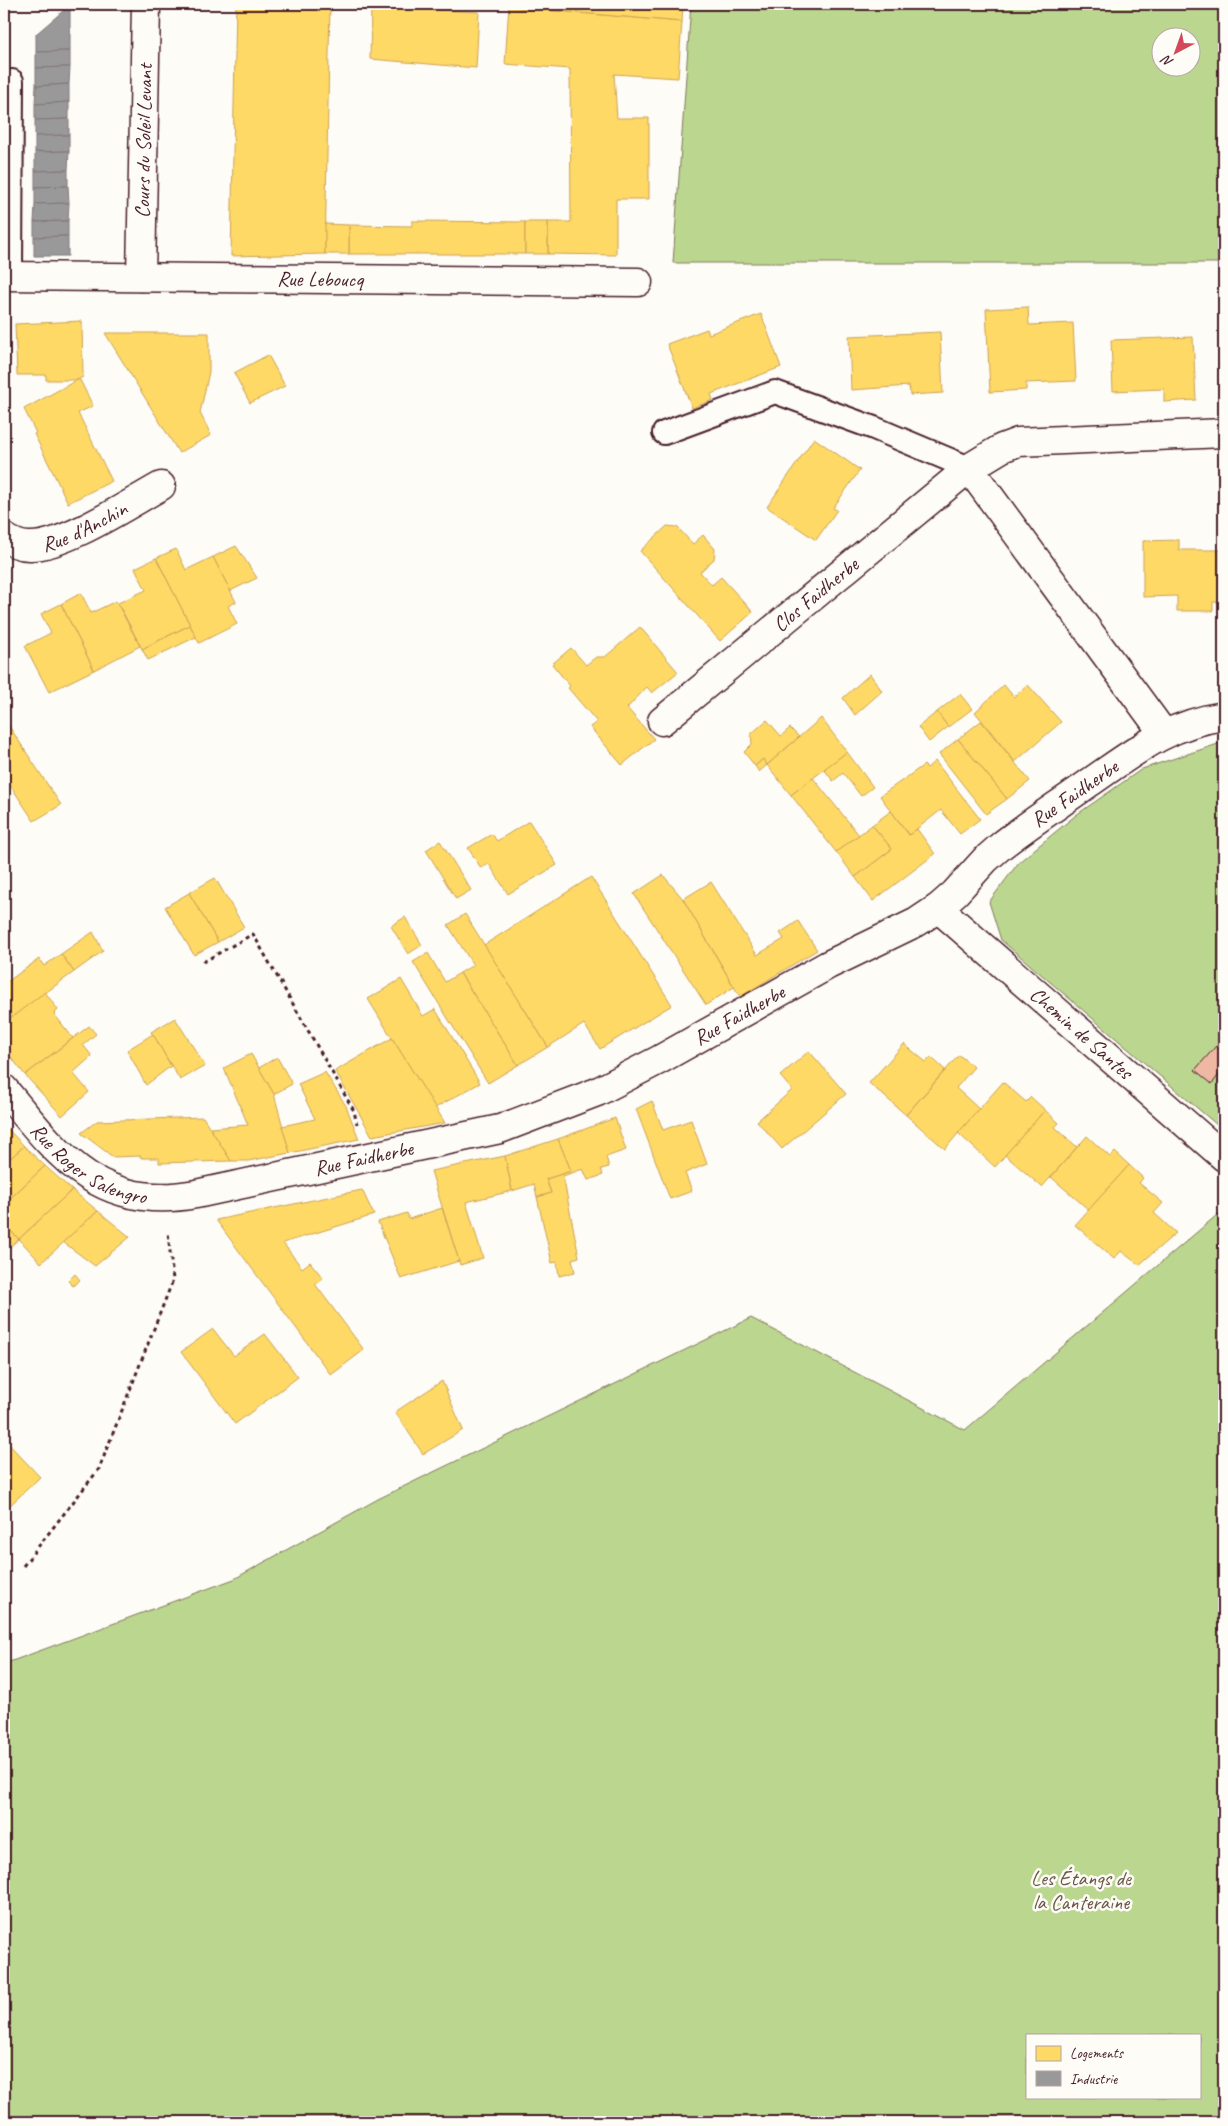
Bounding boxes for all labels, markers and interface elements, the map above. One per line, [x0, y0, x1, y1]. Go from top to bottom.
north arrow [1150, 28, 1200, 78]
text: N [1157, 51, 1177, 71]
street label: Cours du Soleil Levant [129, 62, 158, 218]
street label: Rue Leboucq [277, 266, 365, 292]
street label: Rue d'Anchin [39, 495, 132, 558]
street label: Clos Faidherbe [767, 551, 865, 637]
street label: Rue Faidherbe [1026, 753, 1124, 833]
street label: Rue Faidherbe [689, 979, 790, 1051]
street label: Chemin de Santes [1025, 981, 1139, 1086]
street label: Rue Roger Salengro [25, 1118, 150, 1210]
street label: Rue Faidherbe [312, 1135, 416, 1181]
park label: Les Étangs de la Canteraine [1031, 1865, 1132, 1915]
legend [1026, 2034, 1200, 2098]
text: Logements [1070, 2044, 1125, 2063]
text: Industrie [1070, 2070, 1118, 2089]

